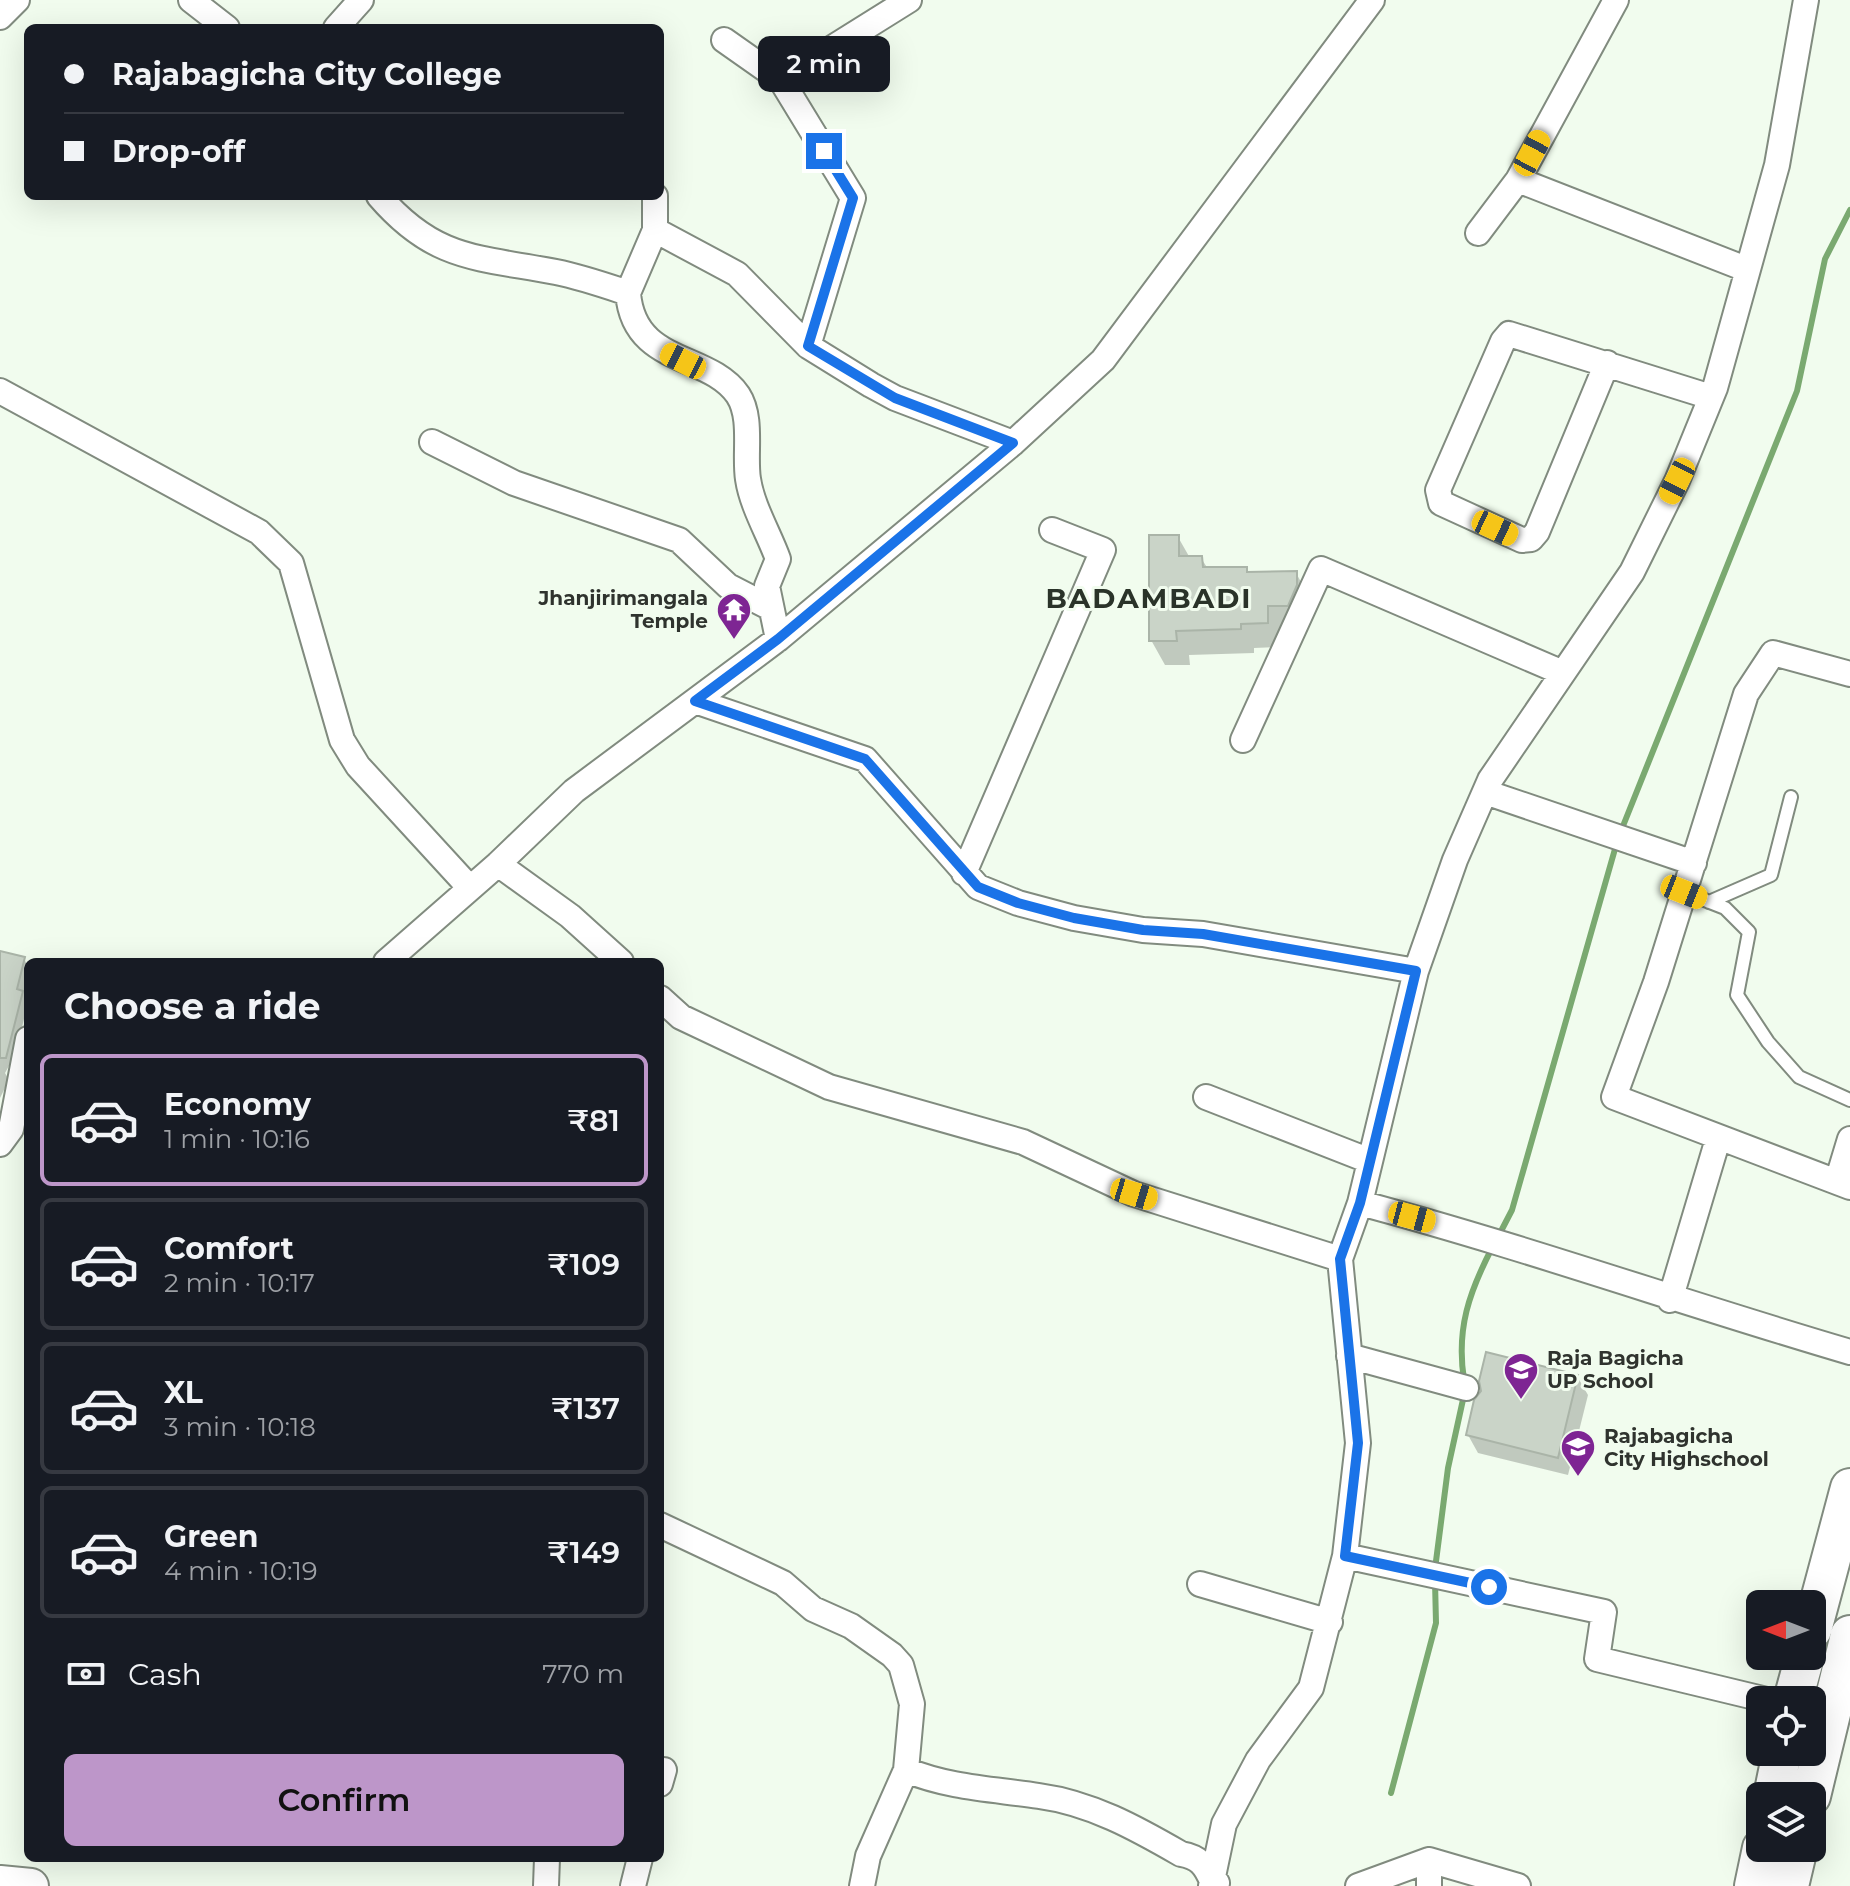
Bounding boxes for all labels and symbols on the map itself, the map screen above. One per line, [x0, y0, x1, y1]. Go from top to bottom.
callout: 2 min [758, 35, 890, 91]
car [1510, 126, 1554, 180]
route end [806, 133, 842, 169]
car [656, 339, 710, 383]
car [1655, 454, 1699, 508]
car [1468, 507, 1522, 549]
district label: BADAMBADI [1045, 581, 1253, 615]
place label: Jhanjirimangala Temple [538, 586, 708, 633]
temple icon: Jhanjirimangala Temple [715, 591, 753, 641]
car [1657, 872, 1711, 912]
car [1108, 1176, 1160, 1212]
car [1386, 1199, 1438, 1235]
place label: Raja Bagicha UP School [1547, 1346, 1684, 1393]
school or university icon: Raja Bagicha UP School [1502, 1351, 1540, 1401]
place label: Rajabagicha City Highschool [1604, 1424, 1769, 1471]
school or university icon: Rajabagicha City Highschool [1559, 1428, 1597, 1478]
route start [1471, 1569, 1507, 1605]
north arrow [1746, 1590, 1826, 1670]

